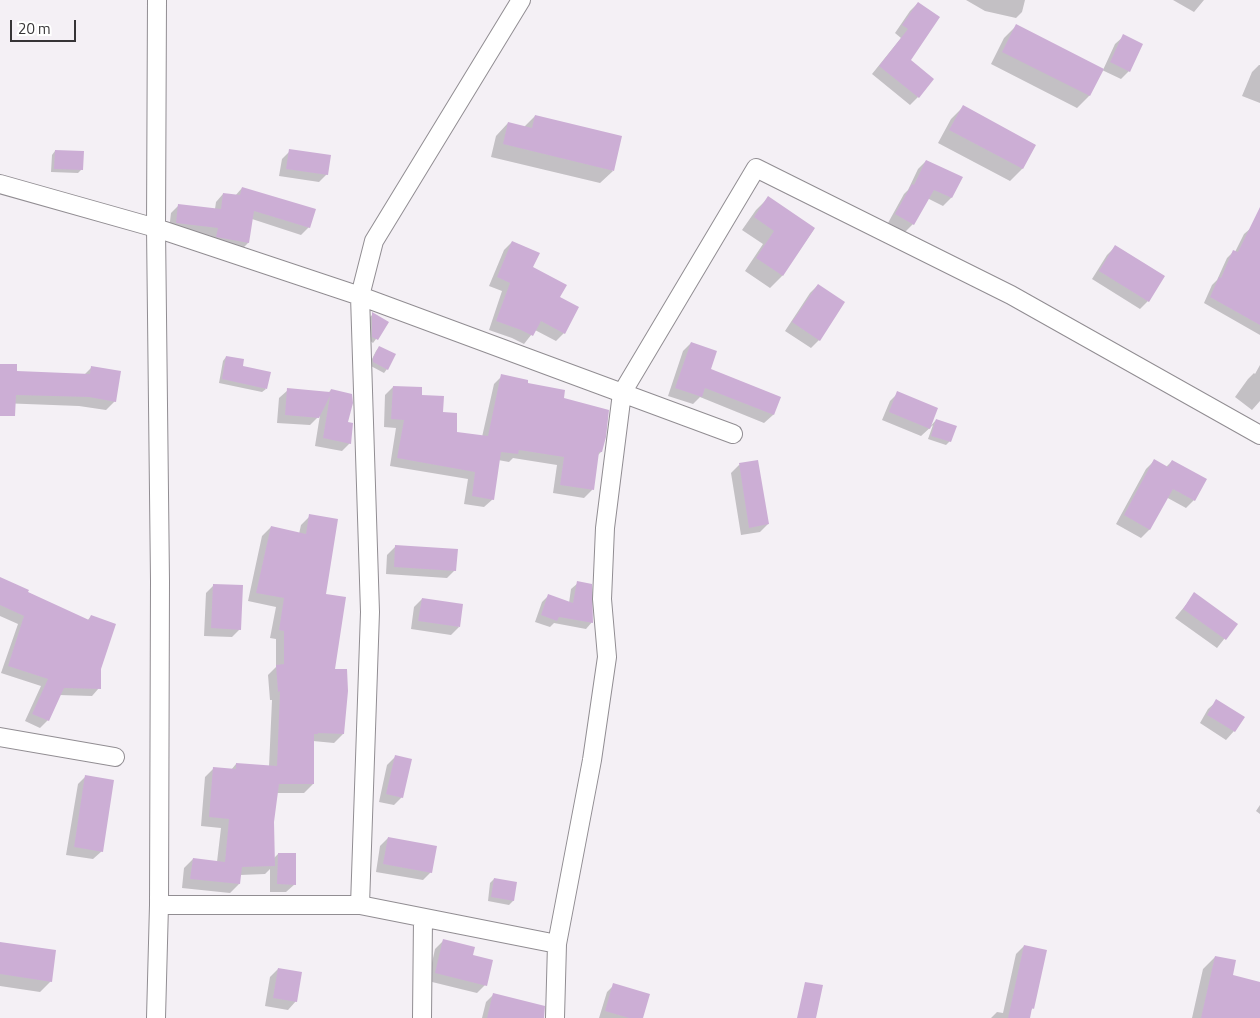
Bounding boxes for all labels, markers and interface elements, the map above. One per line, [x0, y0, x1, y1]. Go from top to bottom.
scale bar [12, 10, 79, 42]
text: 20 m [18, 17, 51, 40]

